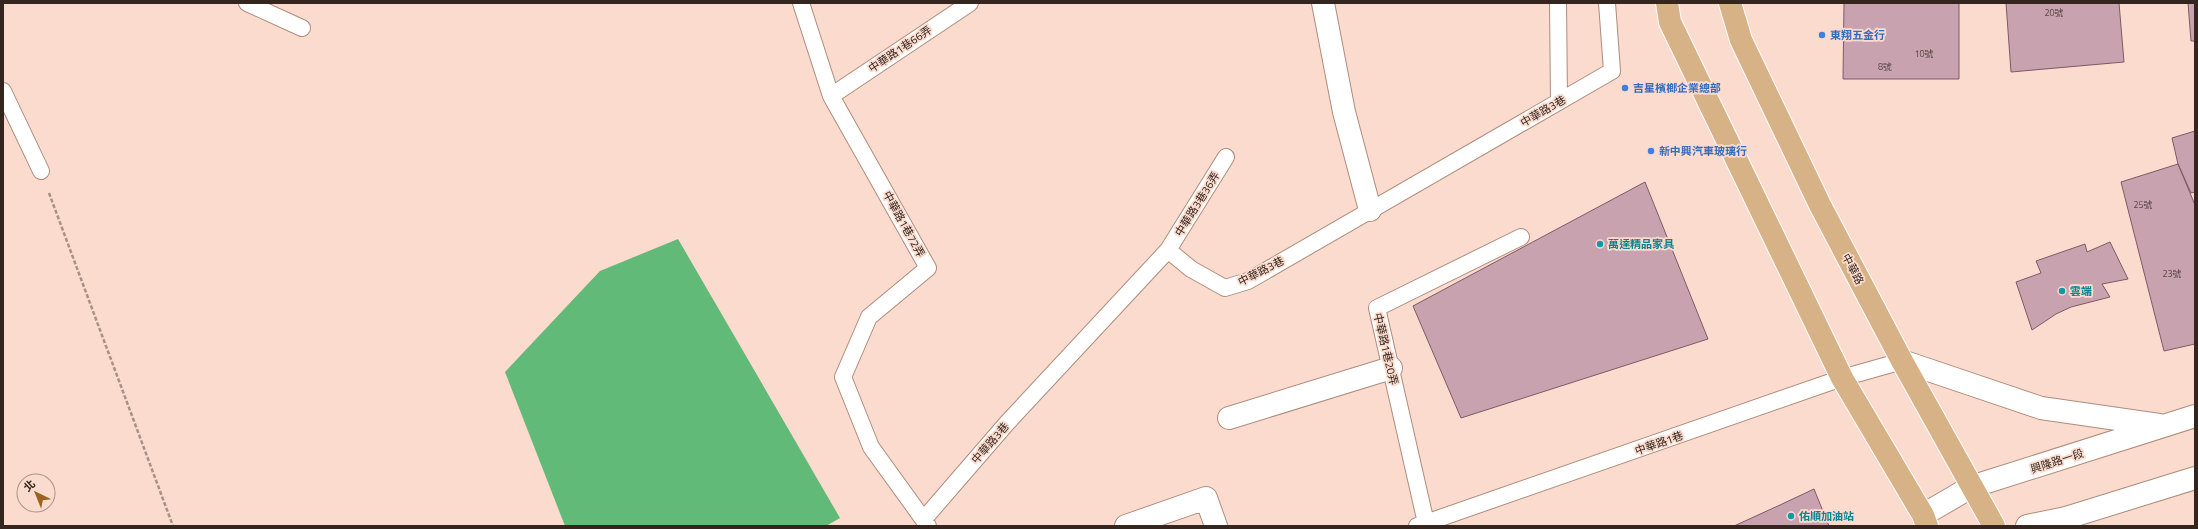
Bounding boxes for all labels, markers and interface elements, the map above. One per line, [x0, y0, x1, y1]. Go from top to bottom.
house number: 20號 [2044, 6, 2064, 19]
street label: 中華路1巷66弄 [865, 22, 935, 76]
place label: 東翔五金行 [1830, 27, 1885, 43]
marker: 東翔五金行 [1817, 30, 1827, 40]
house number: 10號 [1914, 47, 1934, 60]
house number: 8號 [1878, 60, 1892, 73]
place label: 吉星檳榔企業總部 [1633, 80, 1721, 96]
marker: 吉星檳榔企業總部 [1620, 83, 1630, 93]
street label: 中華路3巷 [1517, 92, 1569, 130]
place label: 新中興汽車玻璃行 [1659, 143, 1747, 159]
marker: 新中興汽車玻璃行 [1646, 146, 1656, 156]
street label: 中華路3巷36弄 [1171, 169, 1223, 239]
street label: 中華路1巷72弄 [879, 188, 929, 260]
house number: 25號 [2133, 198, 2153, 211]
place label: 萬達精品家具 [1608, 236, 1675, 252]
marker: 萬達精品家具 [1595, 239, 1605, 249]
street label: 中華路 [1838, 251, 1868, 287]
street label: 中華路3巷 [1235, 252, 1287, 290]
house number: 23號 [2162, 267, 2182, 280]
place label: 雲端 [2070, 283, 2092, 299]
marker: 雲端 [2057, 286, 2067, 296]
street label: 中華路1巷20弄 [1370, 311, 1402, 387]
street label: 中華路3巷 [968, 419, 1012, 467]
street label: 中華路1巷 [1633, 427, 1685, 459]
street label: 興隆路一段 [2028, 445, 2086, 477]
north arrow [16, 473, 56, 513]
text: 北 [20, 476, 39, 495]
place label: 佑順加油站 [1799, 508, 1854, 524]
marker: 佑順加油站 [1786, 511, 1796, 521]

